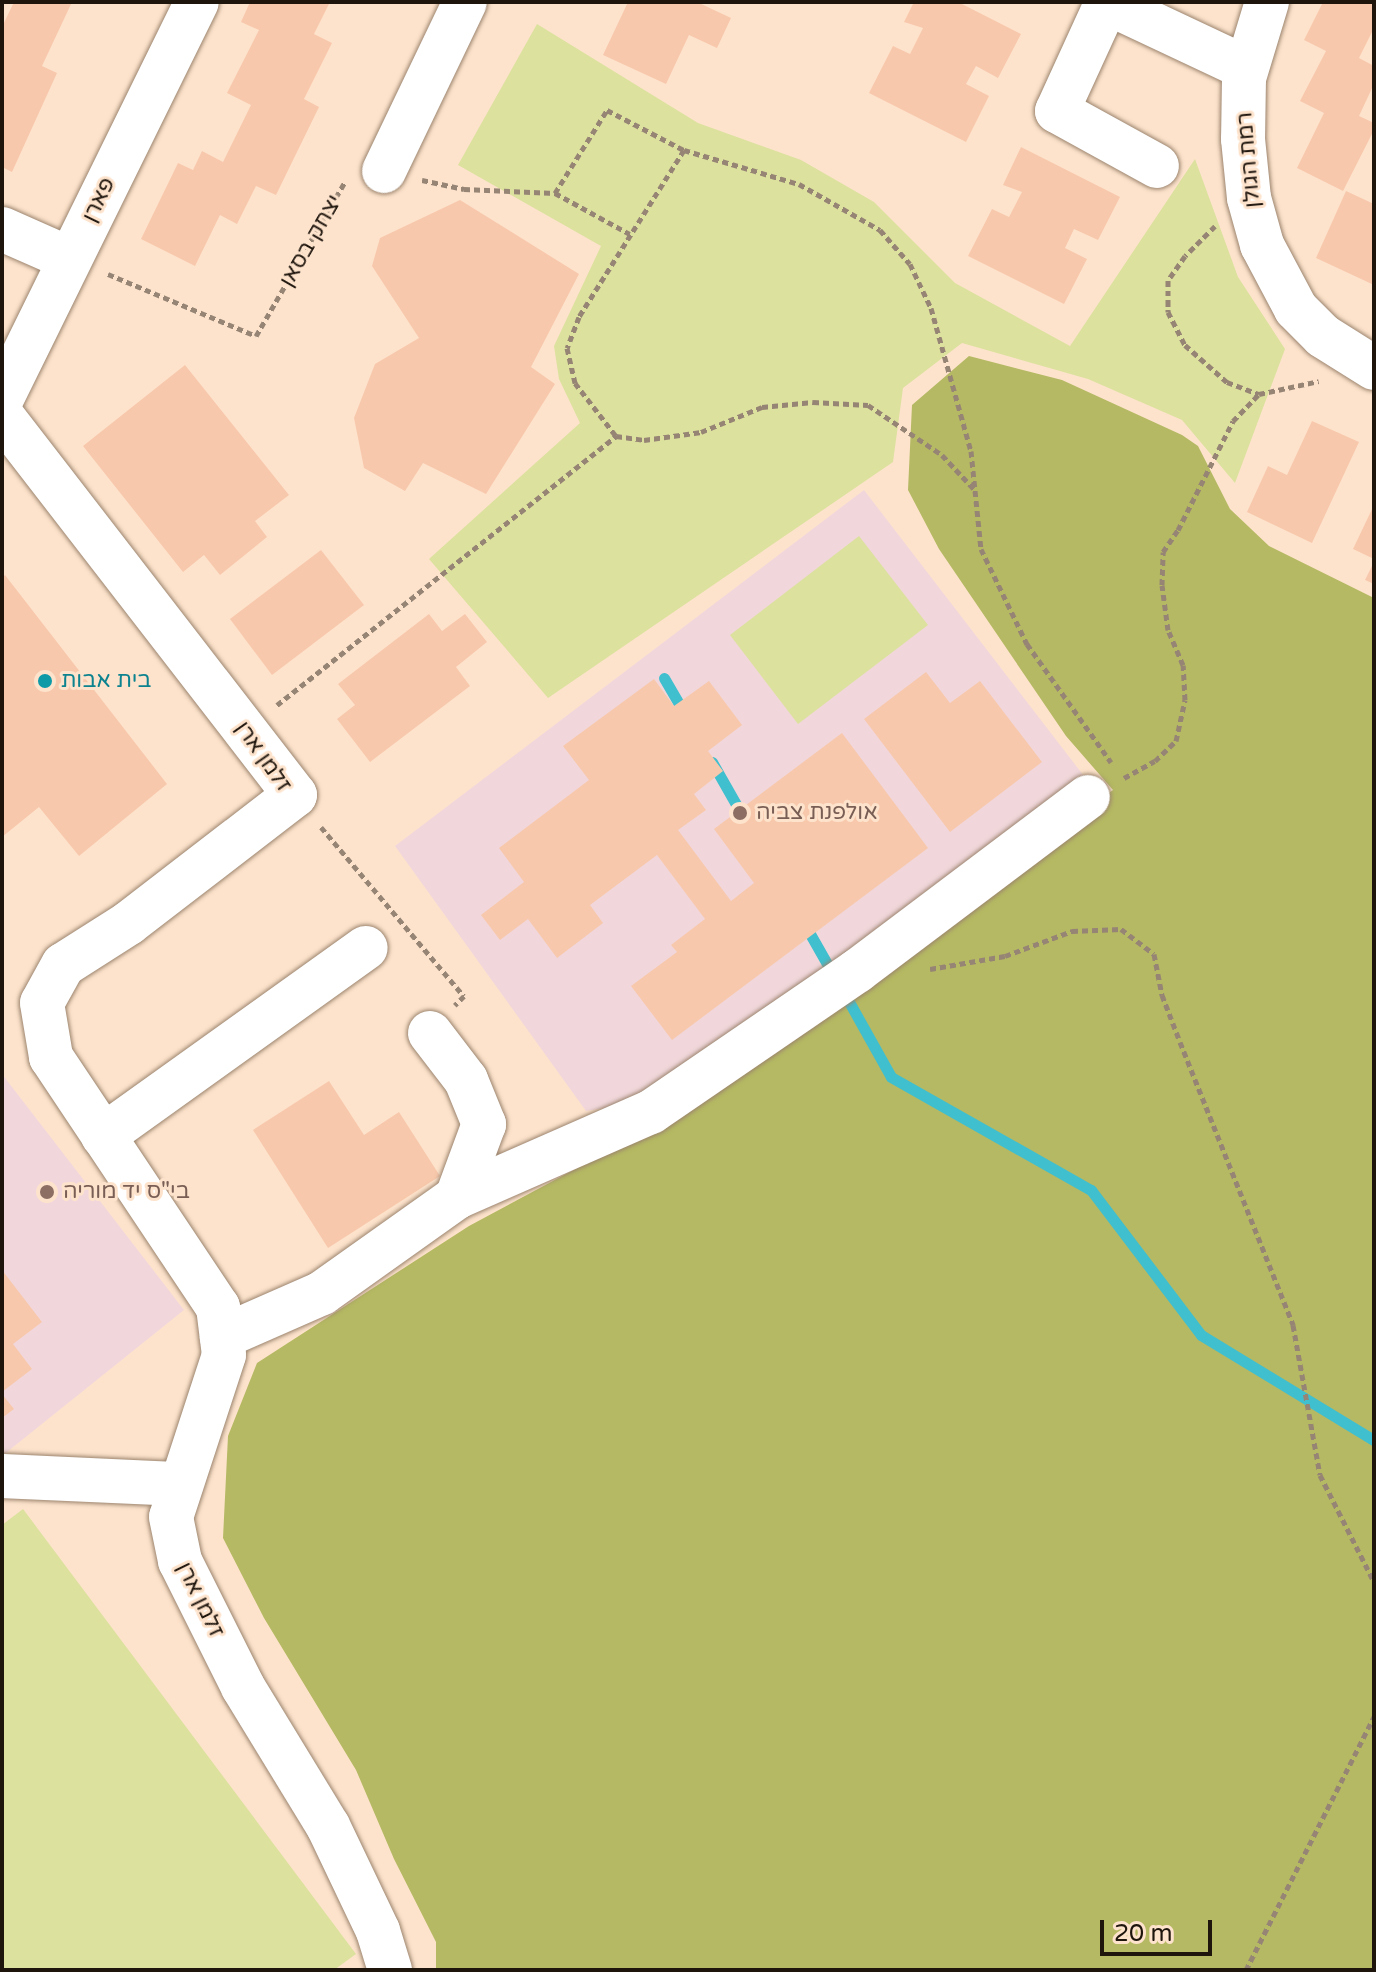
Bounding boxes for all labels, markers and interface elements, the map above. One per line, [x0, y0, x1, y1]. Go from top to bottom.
street label: רמת הגולן [1232, 111, 1266, 209]
street label: פארן [77, 173, 121, 227]
street label: יצחק בסאן [274, 190, 348, 292]
place label: בית אבות [61, 668, 151, 694]
marker: בית אבות [36, 672, 54, 690]
street label: זלמן ארן [229, 716, 297, 798]
place label: אולפנת צביה [756, 800, 878, 826]
marker: אולפנת צביה [731, 804, 749, 822]
place label: בי"ס יד מוריה [63, 1179, 190, 1205]
marker: בי"ס יד מוריה [38, 1183, 56, 1201]
street label: זלמן ארן [170, 1558, 230, 1642]
scale bar [1104, 1904, 1216, 1954]
text: 20 m [1114, 1919, 1172, 1948]

